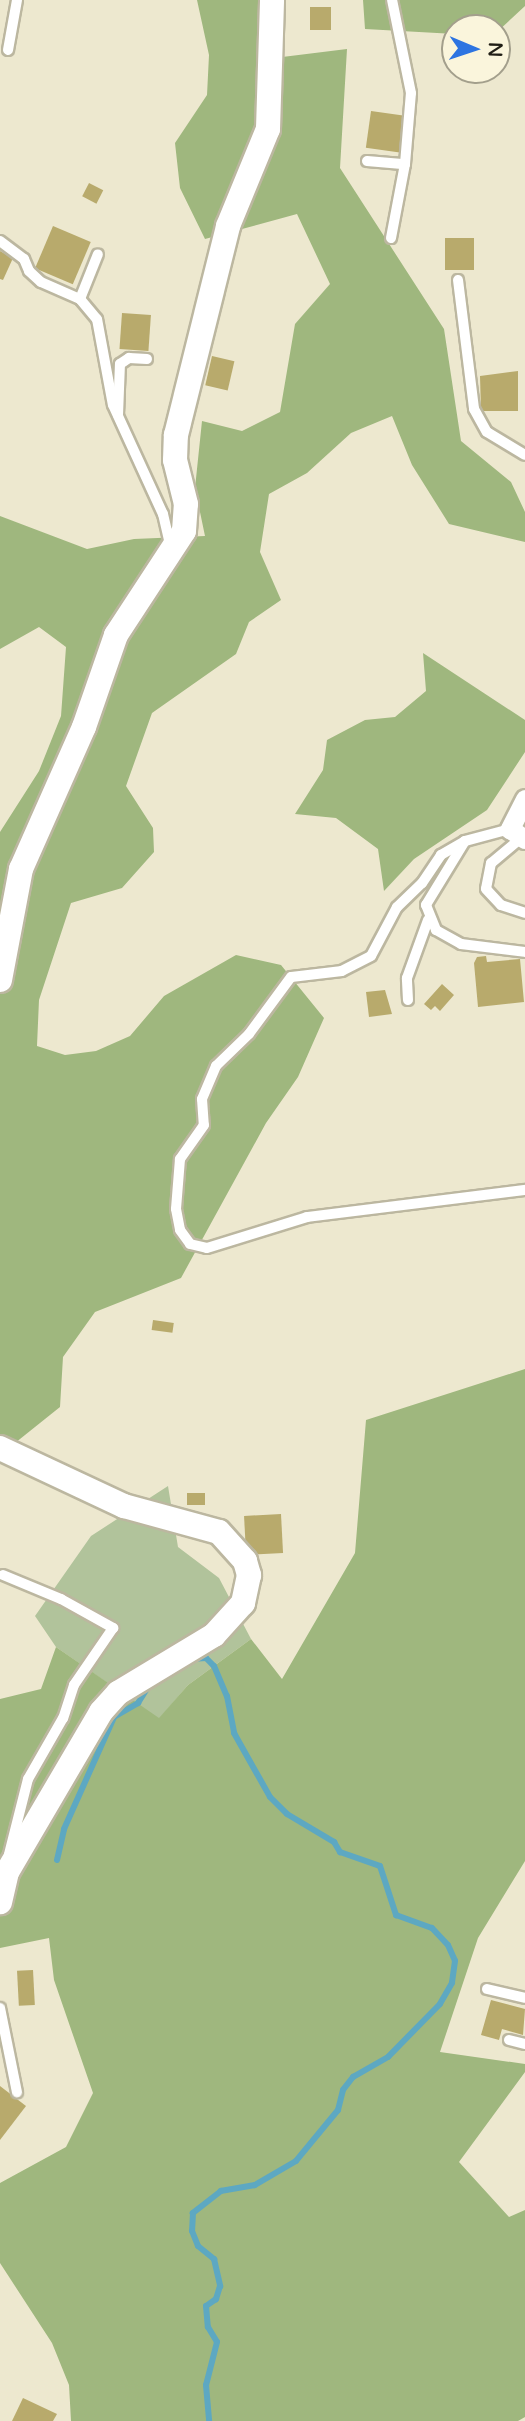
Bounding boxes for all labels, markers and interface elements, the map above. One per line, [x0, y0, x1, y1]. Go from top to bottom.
north arrow [441, 14, 511, 84]
text: N [484, 42, 506, 58]

